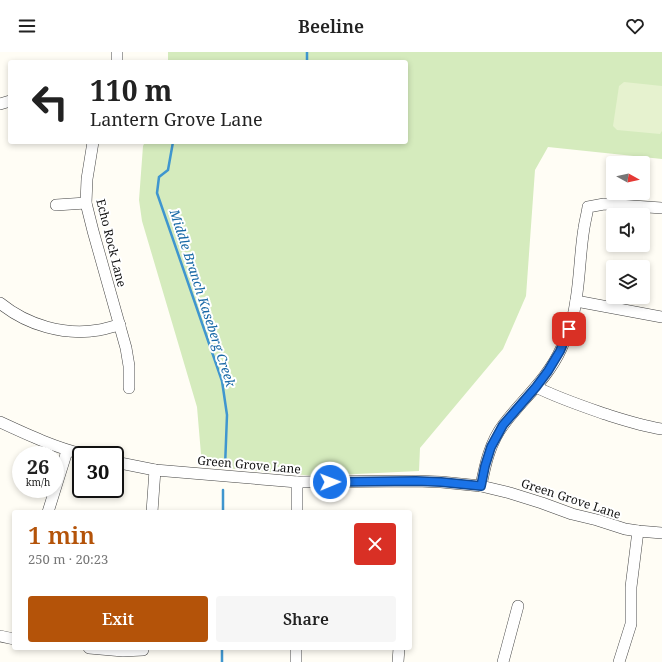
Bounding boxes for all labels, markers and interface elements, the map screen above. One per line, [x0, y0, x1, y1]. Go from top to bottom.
text: Beeline [298, 14, 364, 38]
icon: menu [16, 15, 38, 37]
icon: heart [624, 15, 646, 37]
text: 110 m [90, 71, 172, 109]
icon: left [24, 76, 76, 128]
text: Lantern Grove Lane [90, 107, 263, 131]
north arrow [606, 156, 650, 200]
map controls [606, 156, 650, 304]
street label: Echo Rock Lane [92, 197, 131, 289]
water label: Middle Branch Kaseberg Creek [165, 206, 240, 390]
button: sound [606, 208, 650, 252]
button: layers [606, 260, 650, 304]
pin [552, 312, 586, 346]
icon: arrive [558, 318, 580, 340]
speed limit sign: 30 [72, 446, 124, 498]
street label: Green Grove Lane [197, 452, 302, 477]
text: 26 [27, 453, 49, 480]
position arrow [309, 461, 351, 503]
street label: Green Grove Lane [519, 474, 623, 523]
text: km/h [26, 475, 50, 489]
text: 1 min [28, 518, 95, 551]
button: close [354, 523, 396, 565]
text: 250 m · 20:23 [28, 550, 108, 568]
button: Exit [28, 596, 208, 642]
button: Share [216, 596, 396, 642]

